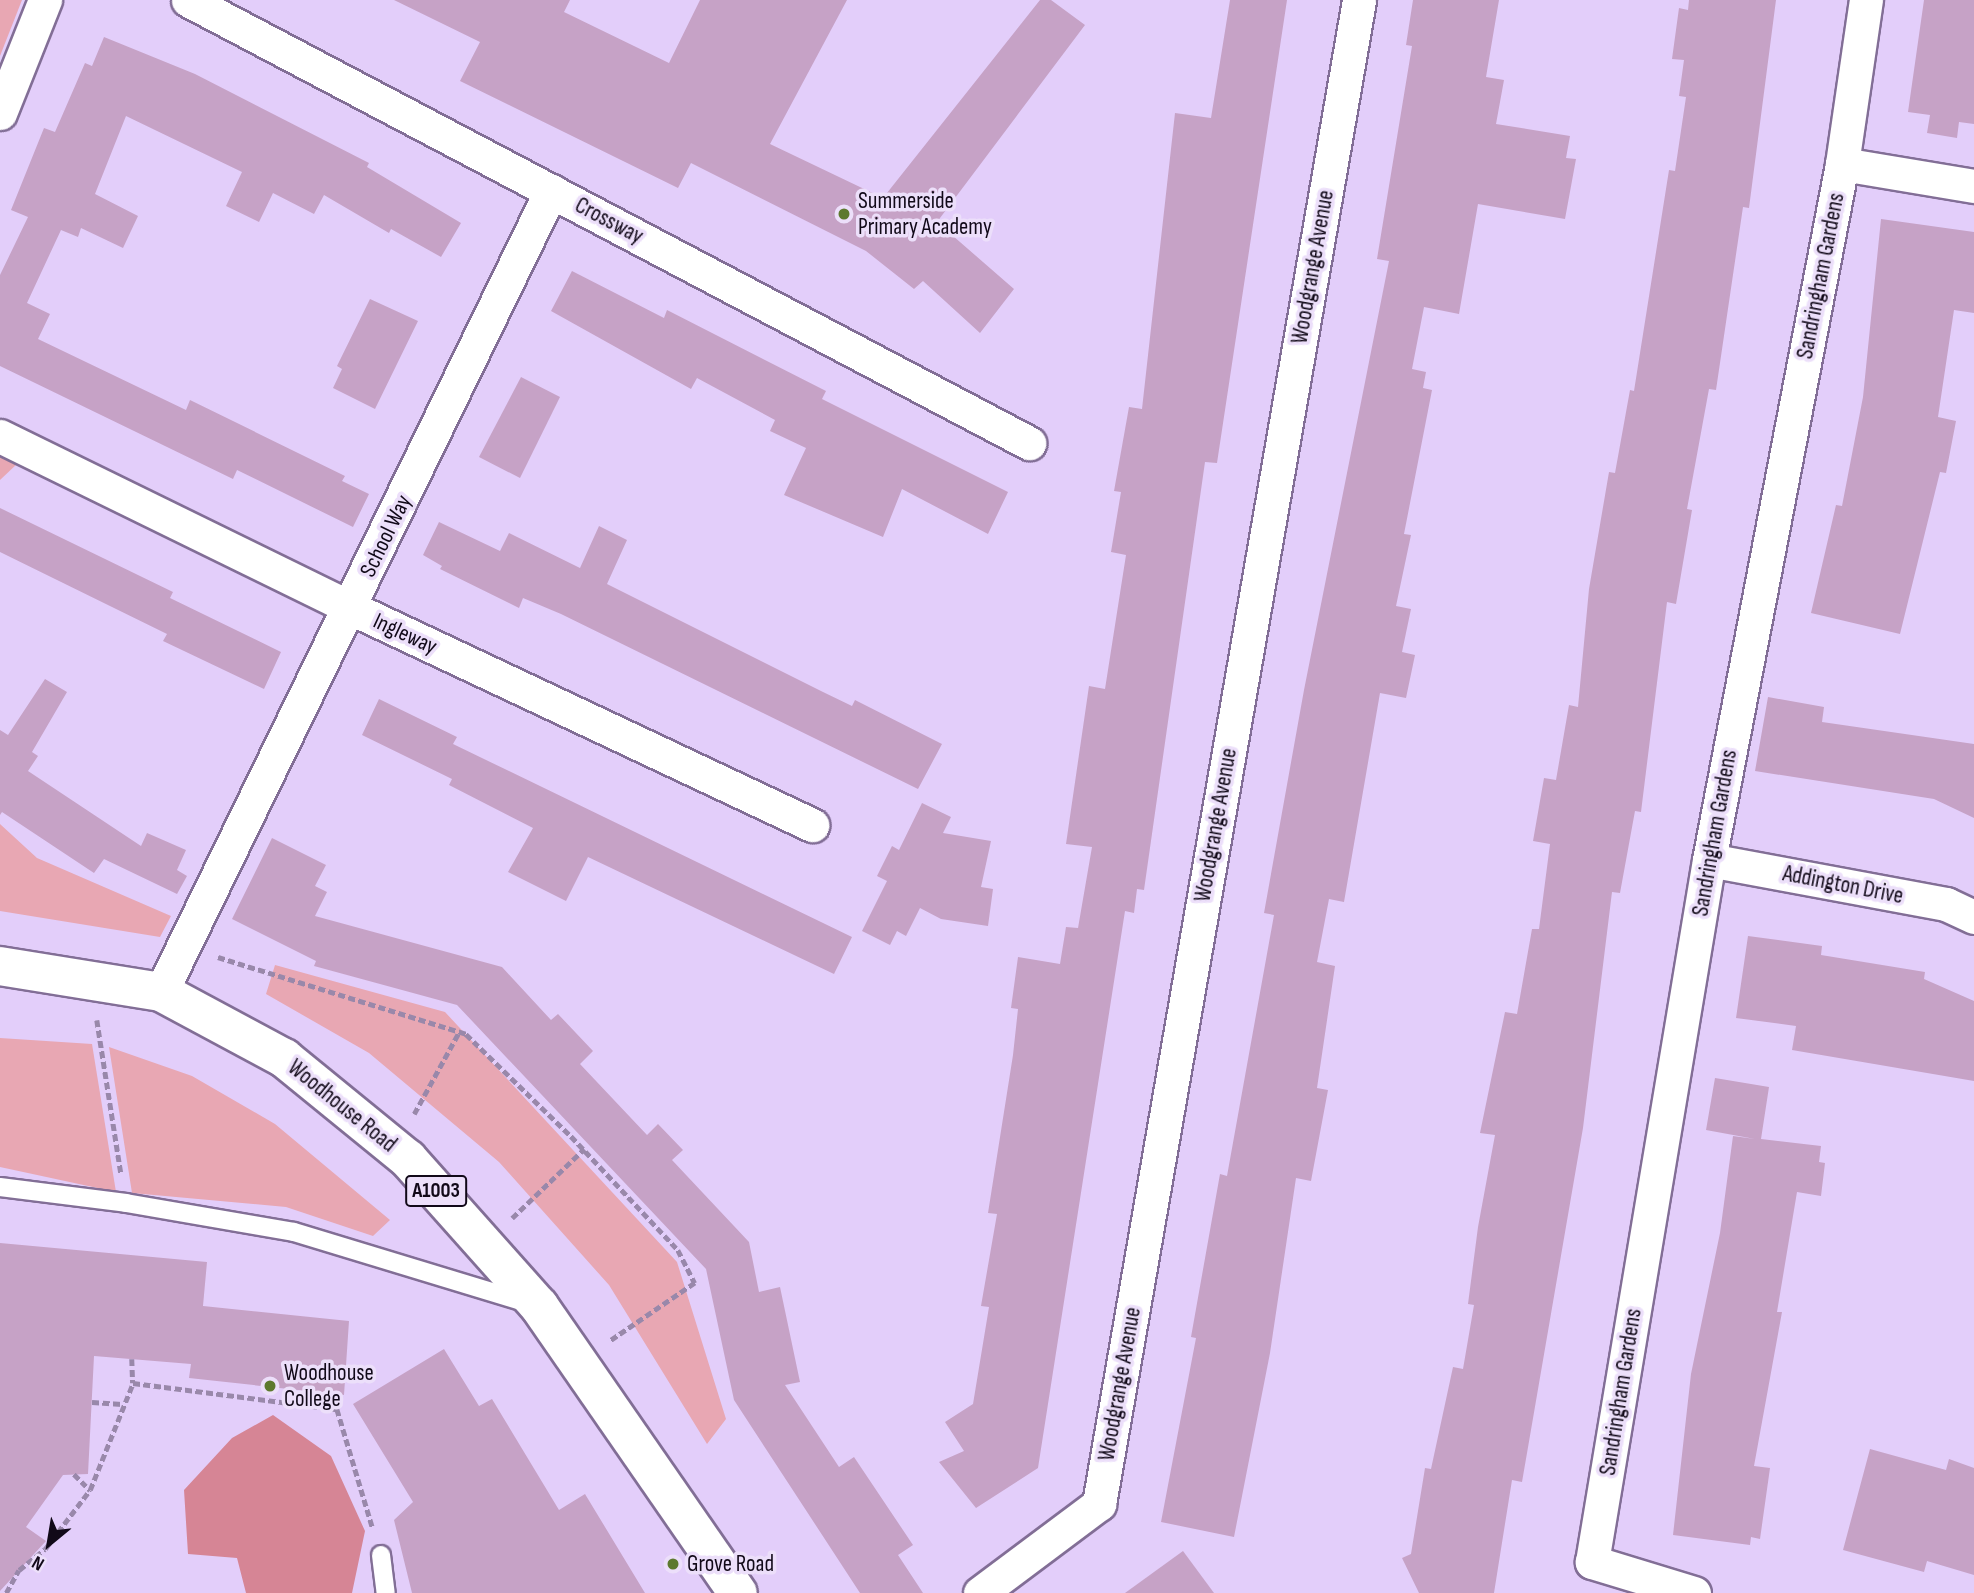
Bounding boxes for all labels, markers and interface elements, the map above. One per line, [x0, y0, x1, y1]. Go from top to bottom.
place label: Summerside Primary Academy [858, 187, 992, 241]
street label: Woodgrange Avenue [1286, 188, 1340, 346]
street label: Sandringham Gardens [1791, 191, 1851, 361]
street label: Crossway [570, 192, 648, 250]
marker: Summerside Primary Academy [836, 206, 852, 222]
street label: School Way [354, 490, 418, 582]
street label: Ingleway [369, 607, 441, 661]
street label: Woodgrange Avenue [1189, 746, 1243, 904]
street label: Sandringham Gardens [1687, 748, 1743, 918]
street label: Addington Drive [1781, 860, 1905, 910]
street label: Woodhouse Road [282, 1054, 402, 1158]
road number: A1003 [404, 1174, 467, 1208]
street label: Woodgrange Avenue [1093, 1305, 1147, 1463]
street label: Sandringham Gardens [1594, 1307, 1648, 1477]
place label: Woodhouse College [284, 1359, 374, 1413]
marker: Woodhouse College [262, 1378, 278, 1394]
north arrow [14, 1509, 84, 1579]
text: N [28, 1550, 48, 1575]
place label: Grove Road [687, 1550, 774, 1578]
marker: Grove Road [665, 1556, 681, 1572]

